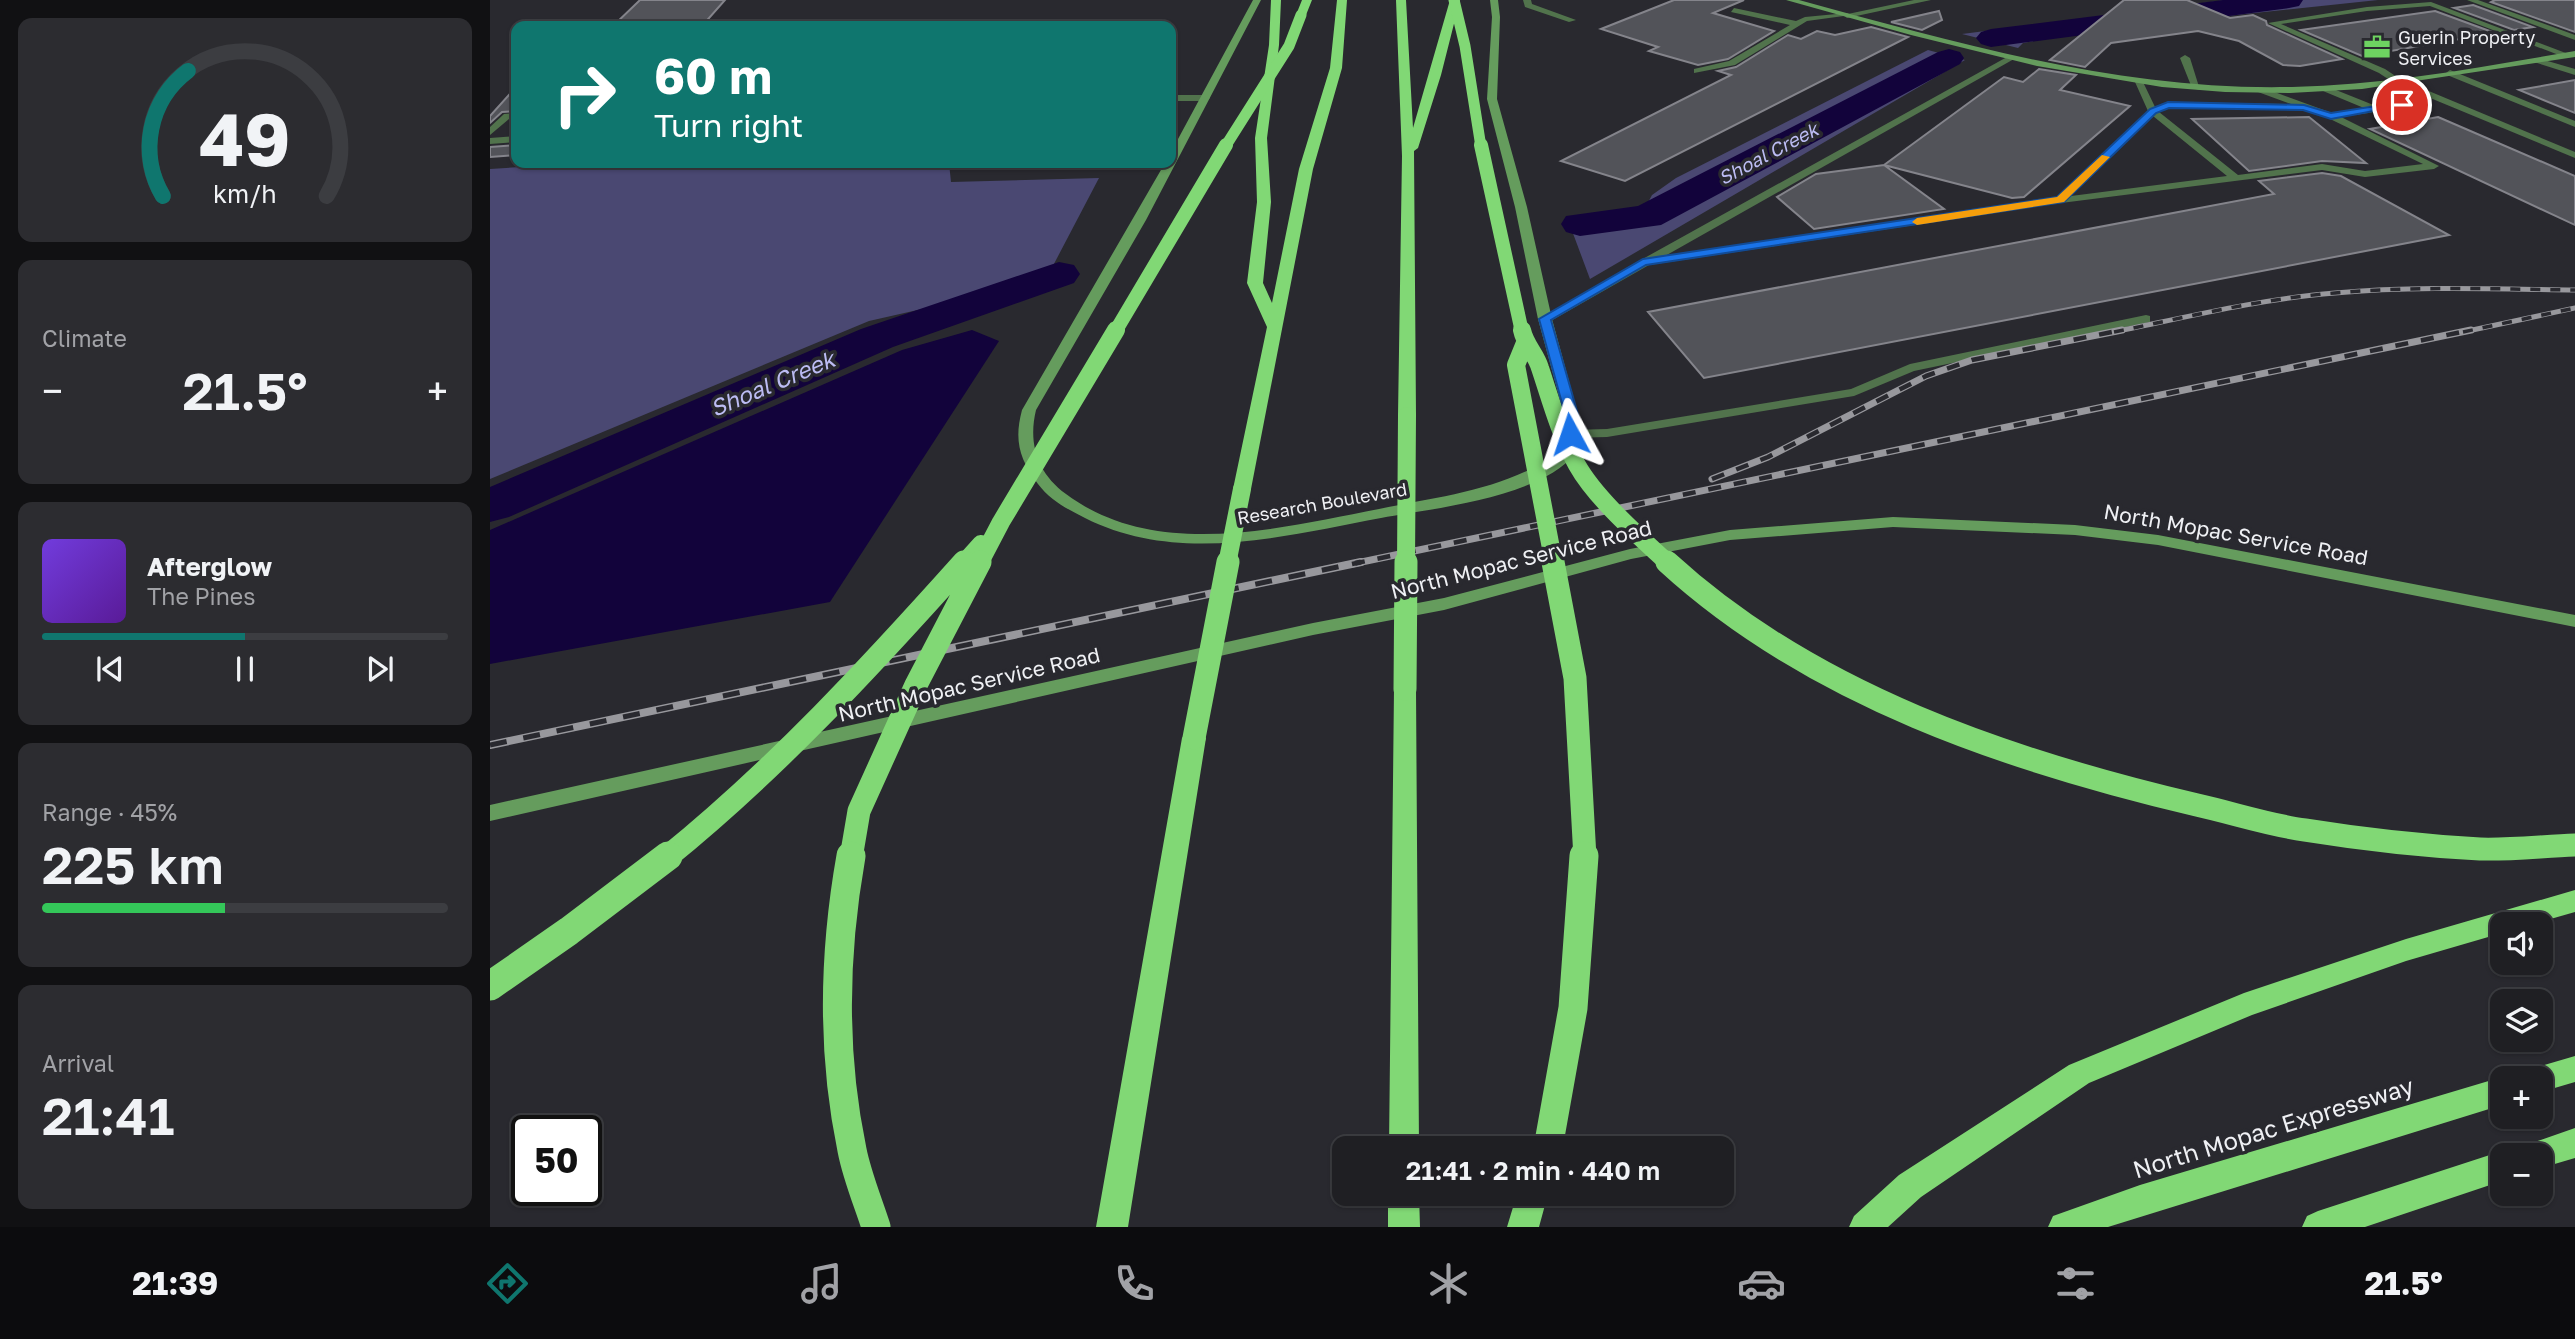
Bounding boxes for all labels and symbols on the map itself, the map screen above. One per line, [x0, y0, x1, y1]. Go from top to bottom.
place label: Guerin Property Services [2398, 26, 2535, 69]
office icon: Guerin Property Services [2362, 32, 2392, 62]
pin [2372, 75, 2432, 135]
water label: Shoal Creek [1714, 116, 1824, 189]
water label: Shoal Creek [705, 343, 840, 422]
position arrow [1533, 397, 1607, 471]
street label: Research Boulevard [1235, 477, 1409, 529]
street label: North Mopac Service Road [2102, 498, 2370, 570]
street label: North Mopac Service Road [1388, 514, 1654, 604]
street label: North Mopac Service Road [835, 641, 1103, 727]
street label: North Mopac Expressway [2129, 1070, 2417, 1184]
speed limit sign: 50 [511, 1115, 602, 1206]

